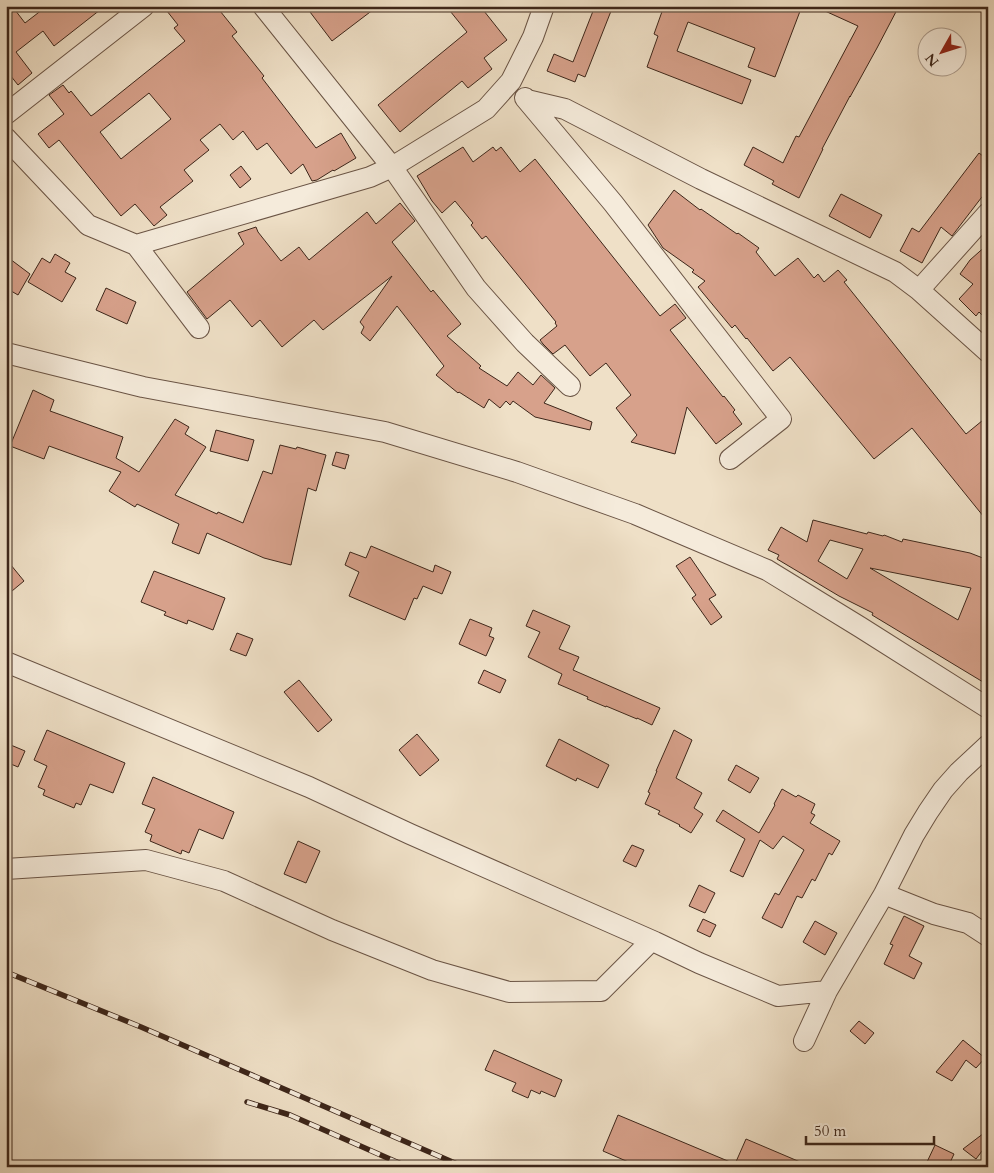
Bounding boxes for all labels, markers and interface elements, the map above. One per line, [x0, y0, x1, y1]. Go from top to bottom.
north arrow [916, 28, 966, 78]
text: N [921, 49, 943, 71]
scale bar [806, 1113, 934, 1145]
text: 50 m [814, 1121, 846, 1141]

